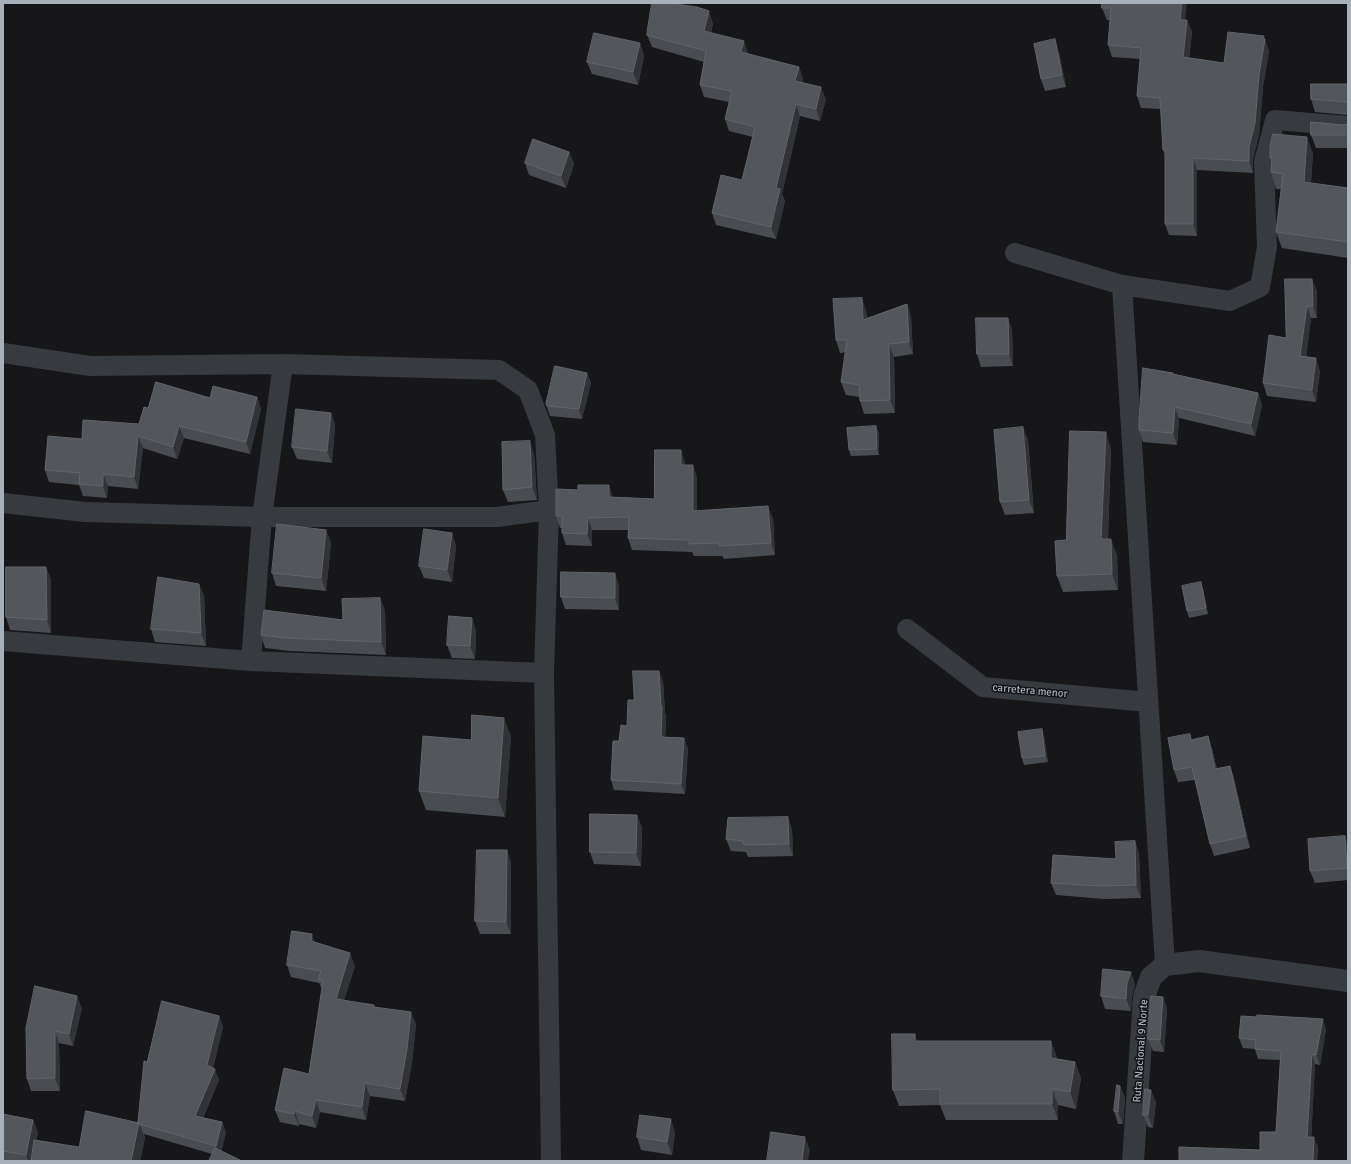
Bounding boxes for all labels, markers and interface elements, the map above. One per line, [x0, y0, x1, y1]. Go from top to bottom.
street label: carretera menor [992, 681, 1068, 701]
street label: Ruta Nacional 9 Norte [1131, 999, 1151, 1103]

